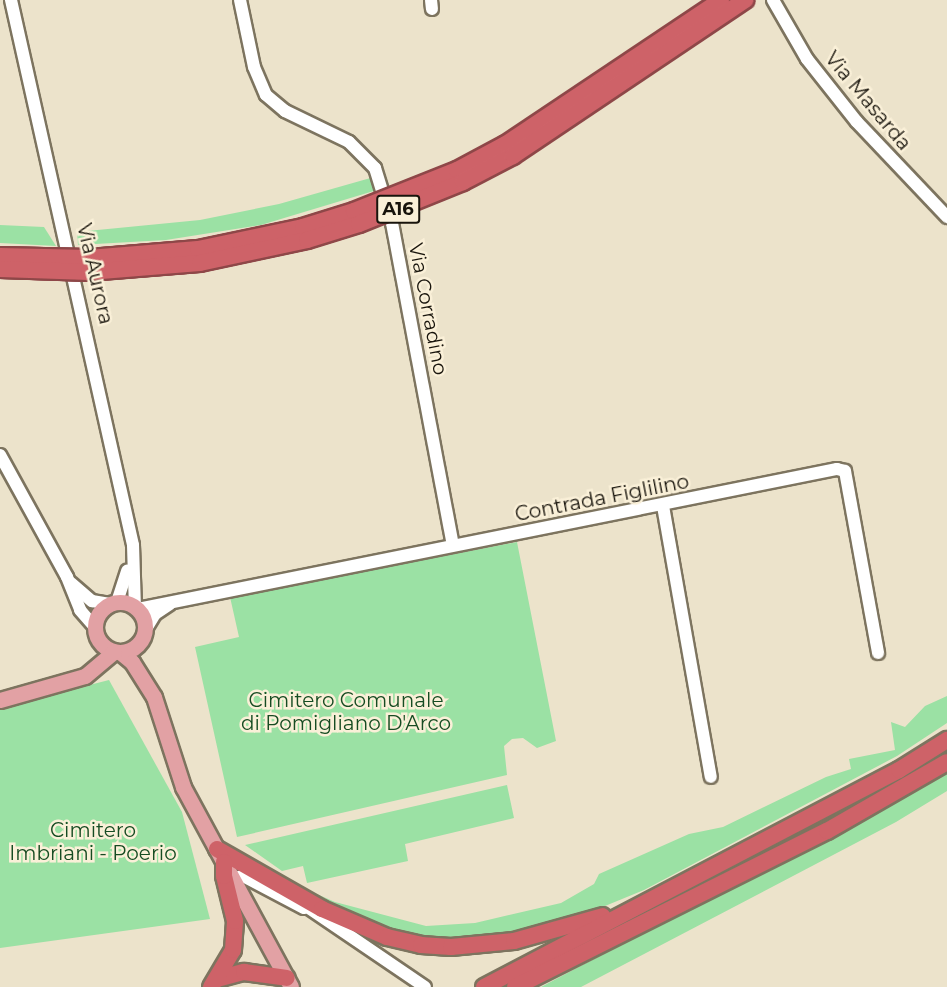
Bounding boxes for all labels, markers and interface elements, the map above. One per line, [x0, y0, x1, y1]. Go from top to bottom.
street label: Via Masarda [820, 47, 916, 155]
road number: A16 [376, 194, 420, 224]
street label: Via Aurora [72, 221, 118, 327]
street label: Via Corradino [403, 241, 453, 377]
street label: Contrada Figlilino [513, 469, 691, 527]
park label: Cimitero Comunale di Pomigliano D'Arco [241, 689, 451, 736]
park label: Cimitero Imbriani - Poerio [9, 819, 177, 866]

